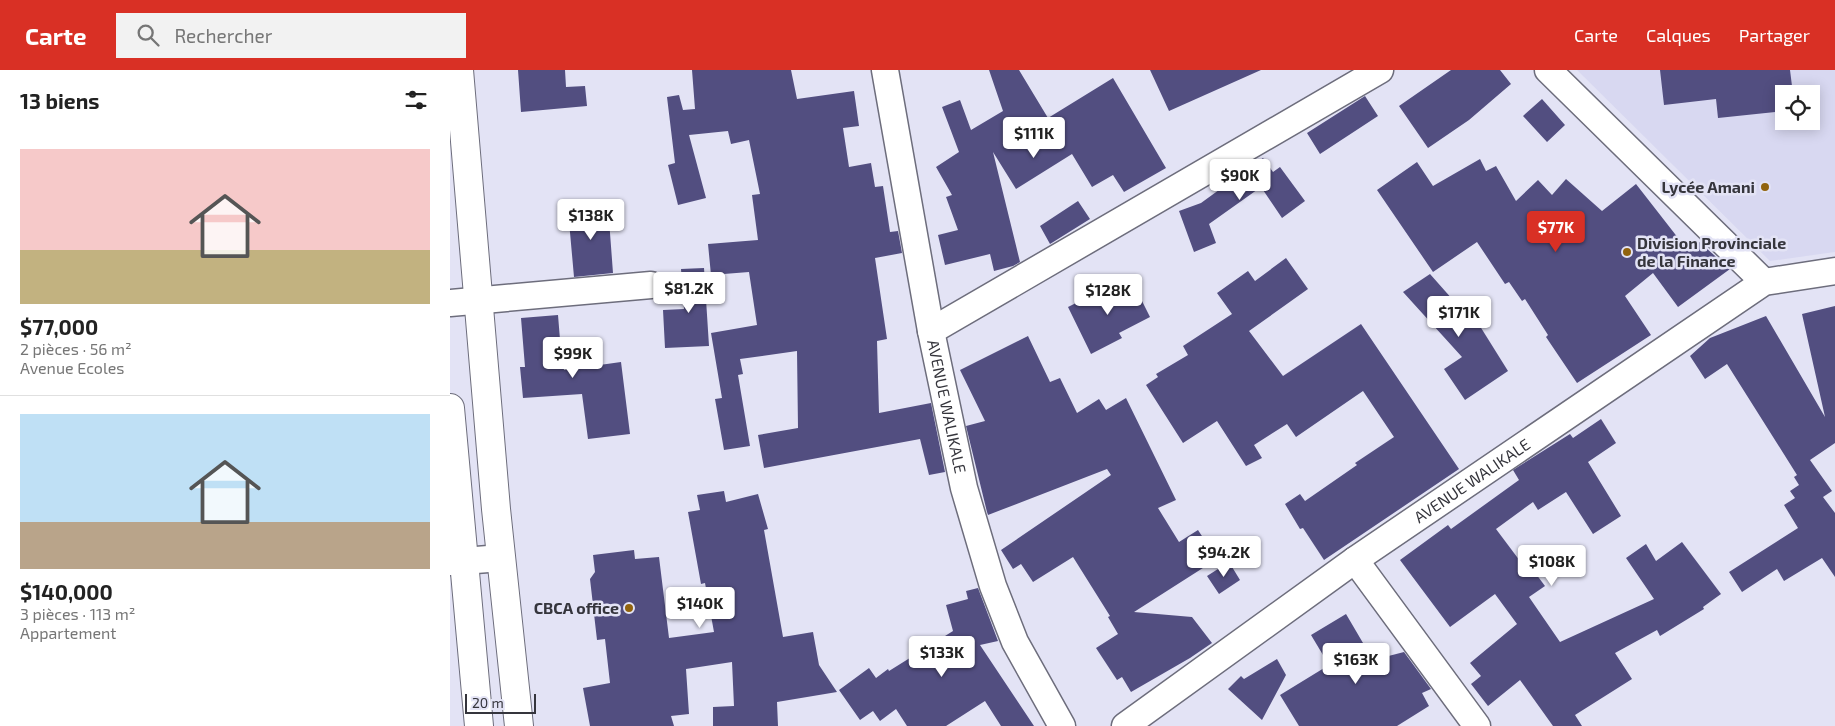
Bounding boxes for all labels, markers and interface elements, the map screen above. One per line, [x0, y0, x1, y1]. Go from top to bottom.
search box [116, 13, 466, 58]
text: Carte [25, 21, 86, 50]
icon: search [134, 21, 162, 49]
text: Rechercher [174, 24, 272, 47]
text: Carte [1574, 24, 1618, 46]
text: Calques [1646, 24, 1711, 46]
text: Partager [1739, 24, 1810, 46]
map controls [1775, 85, 1820, 130]
button: locate [1775, 85, 1820, 130]
icon: filters [402, 86, 430, 114]
text: 13 biens [20, 88, 99, 113]
pin: $111K [999, 116, 1069, 159]
text: $111K [1014, 123, 1054, 142]
pin: $90K [1210, 158, 1270, 201]
text: $90K [1221, 165, 1259, 184]
place label: Lycée Amani [1662, 177, 1755, 197]
icon: home [180, 181, 270, 271]
marker: Lycée Amani [1759, 181, 1771, 193]
pin: $138K [556, 198, 626, 241]
text: $138K [568, 205, 614, 224]
pin: $77K [1526, 210, 1586, 253]
text: $77K [1538, 217, 1574, 236]
place label: Division Provinciale de la Finance [1637, 233, 1786, 270]
marker: Division Provinciale de la Finance [1621, 246, 1633, 258]
pin: $81.2K [648, 272, 730, 314]
pin: $128K [1073, 274, 1143, 316]
text: $81.2K [664, 278, 714, 297]
text: $128K [1085, 280, 1131, 299]
pin: $171K [1424, 296, 1494, 338]
text: $171K [1438, 302, 1480, 321]
text: $77,000 [20, 314, 98, 339]
pin: $99K [543, 336, 603, 379]
street label: AVENUE WALIKALE [924, 338, 971, 475]
text: 2 pièces · 56 m² [20, 339, 132, 358]
text: $99K [554, 343, 592, 362]
text: Avenue Ecoles [20, 358, 124, 377]
street label: AVENUE WALIKALE [1410, 434, 1533, 526]
icon: home [180, 447, 270, 537]
pin: $94.2K [1183, 536, 1265, 578]
text: $94.2K [1198, 542, 1250, 561]
pin: $108K [1517, 544, 1587, 587]
text: $108K [1529, 551, 1575, 570]
text: $140,000 [20, 579, 113, 604]
pin: $140K [665, 586, 735, 629]
text: $140K [677, 593, 723, 612]
place label: CBCA office [534, 598, 619, 617]
marker: CBCA office [623, 602, 635, 614]
text: 3 pièces · 113 m² [20, 604, 135, 623]
text: Appartement [20, 623, 116, 642]
pin: $133K [907, 636, 977, 678]
text: $133K [920, 642, 964, 661]
pin: $163K [1321, 642, 1391, 685]
text: $163K [1334, 649, 1378, 668]
scale bar [465, 691, 536, 714]
text: 20 m [472, 694, 504, 711]

